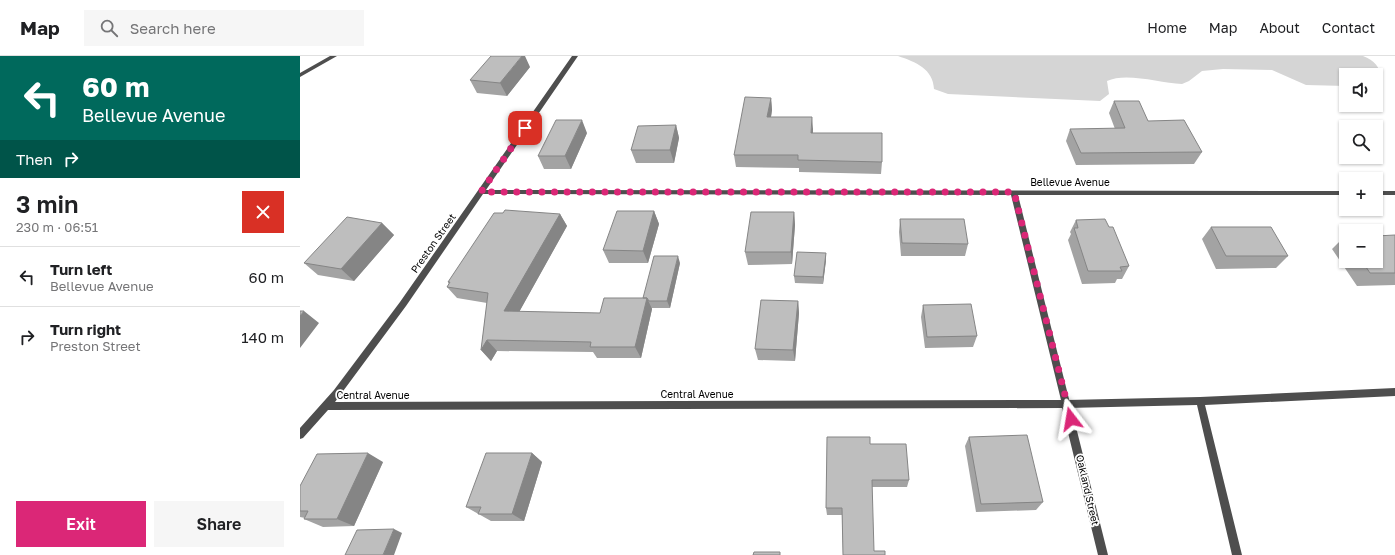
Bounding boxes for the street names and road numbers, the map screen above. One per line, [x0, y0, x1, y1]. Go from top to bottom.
street label: Bellevue Avenue [1030, 176, 1110, 188]
street label: Preston Street [408, 211, 458, 275]
street label: Central Avenue [660, 388, 734, 400]
street label: Central Avenue [336, 389, 410, 401]
street label: Oakland Street [1074, 454, 1102, 526]

